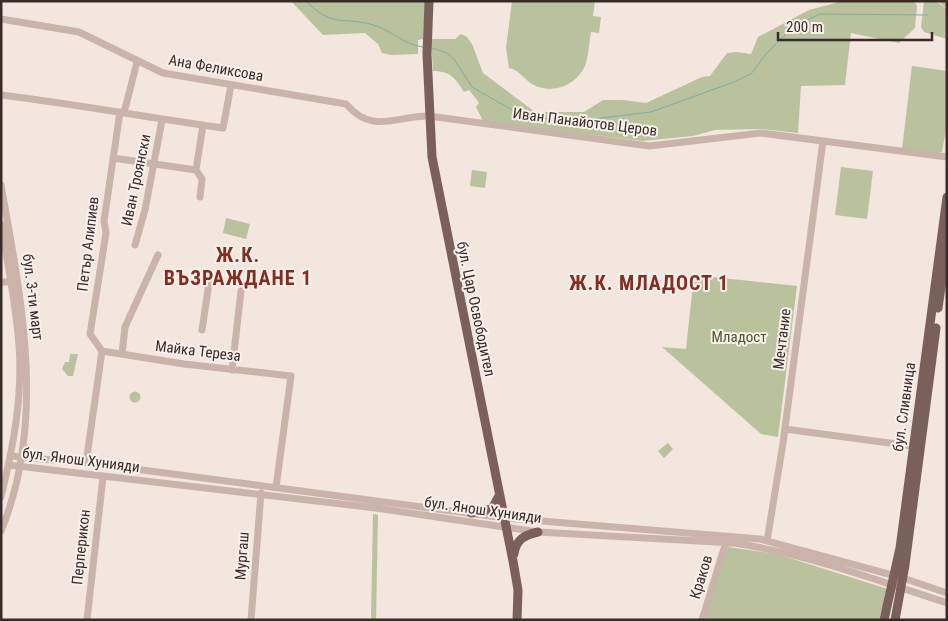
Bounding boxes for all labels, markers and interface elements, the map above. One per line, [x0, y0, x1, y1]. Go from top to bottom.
scale bar [778, 10, 932, 42]
text: 200 m [786, 18, 823, 36]
street label: Ана Феликсова [167, 51, 265, 85]
street label: Иван Панайотов Церов [512, 104, 658, 140]
street label: Иван Троянски [117, 132, 155, 228]
street label: Петър Алипиев [73, 196, 103, 292]
street label: бул. Цар Освободител [453, 240, 499, 378]
district label: Ж.К. ВЪЗРАЖДАНЕ 1 [164, 243, 312, 290]
street label: бул. 3-ти март [19, 253, 47, 341]
district label: Ж.К. МЛАДОСТ 1 [569, 271, 729, 295]
street label: Мечтание [769, 307, 795, 371]
park label: Младост [711, 328, 767, 346]
street label: Майка Тереза [154, 337, 242, 365]
street label: бул. Сливница [889, 361, 919, 453]
street label: бул. Янош Хунияди [21, 444, 141, 476]
street label: бул. Янош Хунияди [423, 493, 543, 527]
street label: Перперикон [68, 508, 94, 586]
street label: Мургаш [231, 531, 253, 581]
street label: Краков [686, 553, 716, 601]

